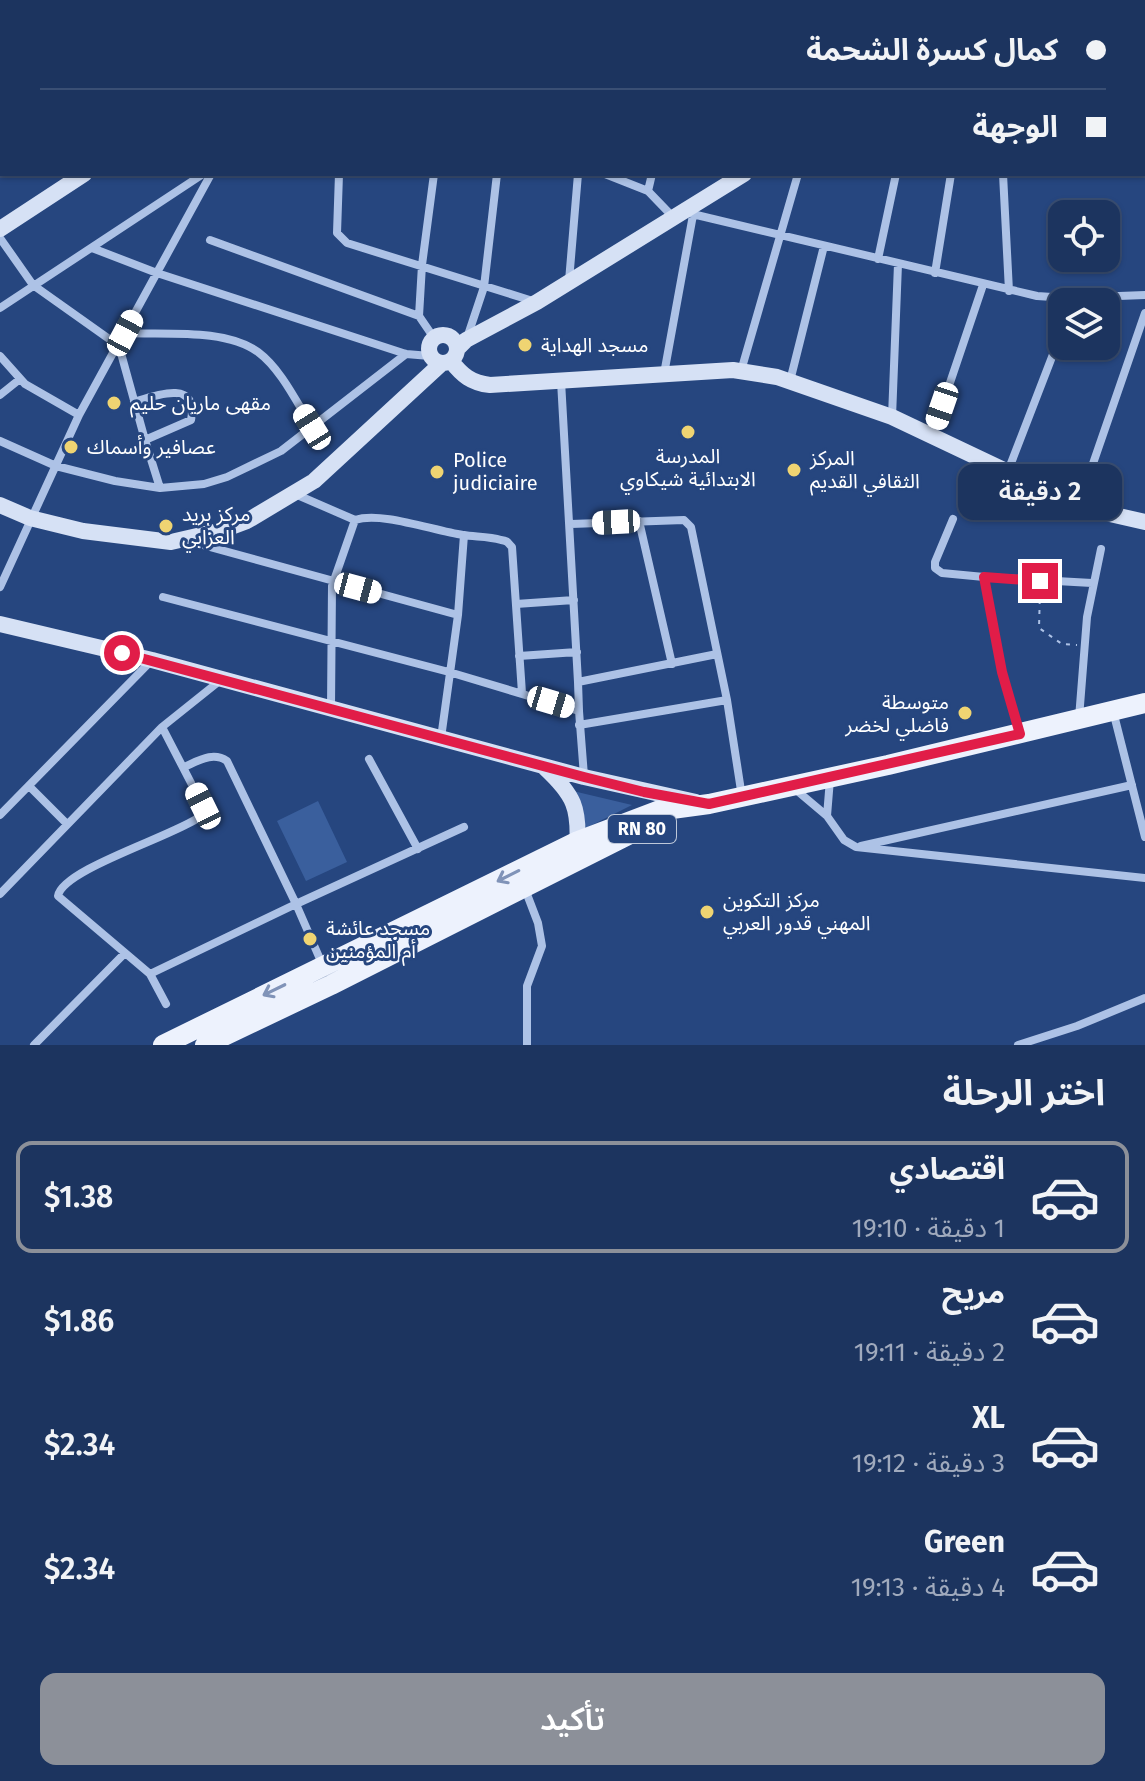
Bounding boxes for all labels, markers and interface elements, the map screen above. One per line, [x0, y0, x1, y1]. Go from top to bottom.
text: كمال كسرة الشحمة [806, 32, 1058, 68]
text: الوجهة [973, 109, 1058, 145]
map controls [1048, 200, 1120, 360]
button: locate [1048, 200, 1120, 272]
button: layers [1048, 288, 1120, 360]
car [103, 306, 147, 360]
place label: مسجد الهداية [541, 333, 648, 357]
marker: مسجد الهداية [516, 336, 534, 354]
car [923, 379, 961, 433]
place label: مقهى ماريان حليم [130, 391, 271, 418]
marker: مقهى ماريان حليم [105, 394, 123, 412]
car [289, 400, 335, 454]
marker: المدرسة الابتدائية شيكاوي [679, 423, 697, 441]
place label: عصافير وأسماك [87, 435, 216, 459]
marker: عصافير وأسماك [62, 438, 80, 456]
place label: المدرسة الابتدائية شيكاوي [620, 444, 756, 495]
place label: المركز الثقافي القديم [809, 446, 920, 497]
place label: Police judiciaire [452, 448, 538, 495]
marker: المركز الثقافي القديم [785, 461, 803, 479]
marker: Police judiciaire [428, 463, 446, 481]
callout: 2 دقيقة [958, 465, 1122, 521]
text: 2 دقيقة [999, 476, 1081, 507]
place label: مركز بريد العزابي [182, 502, 250, 553]
car [591, 509, 641, 535]
marker: مركز بريد العزابي [157, 517, 175, 535]
route end [1022, 563, 1058, 599]
car [332, 570, 384, 606]
route start [104, 635, 140, 671]
car [525, 684, 577, 720]
place label: متوسطة فاضلي لخضر [844, 690, 949, 741]
marker: متوسطة فاضلي لخضر [956, 704, 974, 722]
car [182, 779, 224, 833]
road number: RN 80 [608, 815, 676, 843]
one-way arrow [497, 869, 521, 885]
place label: مركز التكوين المهني قدور العربي [723, 888, 871, 939]
marker: مركز التكوين المهني قدور العربي [698, 903, 716, 921]
place label: مسجد عائشة أم المؤمنين [326, 916, 430, 966]
marker: مسجد عائشة أم المؤمنين [301, 930, 319, 948]
one-way arrow [263, 983, 287, 999]
text: اختر الرحلة [943, 1071, 1105, 1115]
text: اقتصادي [890, 1151, 1005, 1187]
icon: car [1029, 1161, 1101, 1233]
text: $1.38 [44, 1179, 113, 1215]
text: 1 دقيقة · 19:10 [852, 1213, 1005, 1244]
text: مريح [942, 1275, 1005, 1311]
icon: car [1029, 1285, 1101, 1357]
text: $1.86 [44, 1303, 114, 1339]
text: 2 دقيقة · 19:11 [854, 1337, 1005, 1368]
text: XL [972, 1400, 1005, 1436]
icon: car [1029, 1409, 1101, 1481]
text: $2.34 [44, 1427, 115, 1463]
text: 3 دقيقة · 19:12 [852, 1448, 1005, 1479]
text: Green [924, 1524, 1005, 1560]
icon: car [1029, 1533, 1101, 1605]
text: $2.34 [44, 1551, 115, 1587]
text: 4 دقيقة · 19:13 [851, 1572, 1005, 1603]
button: تأكيد [40, 1673, 1105, 1765]

